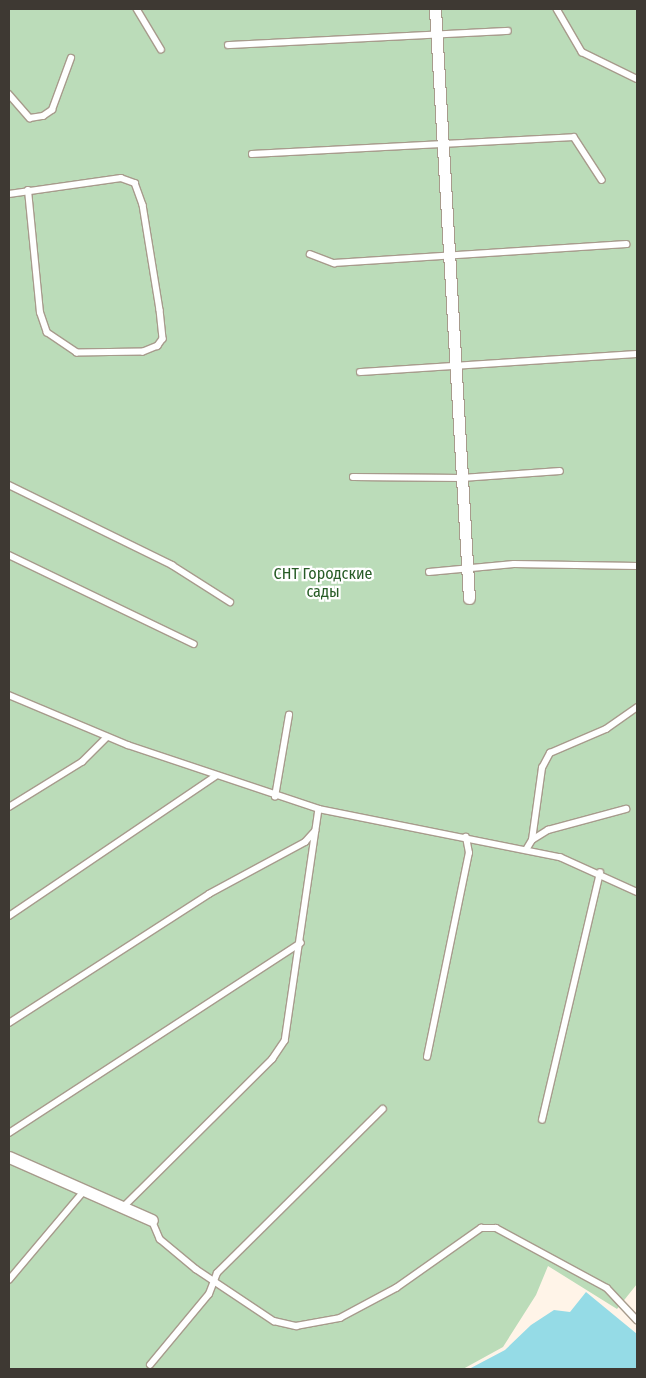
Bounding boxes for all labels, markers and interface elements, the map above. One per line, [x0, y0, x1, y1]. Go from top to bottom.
park label: СНТ Городские сады [274, 564, 372, 602]

